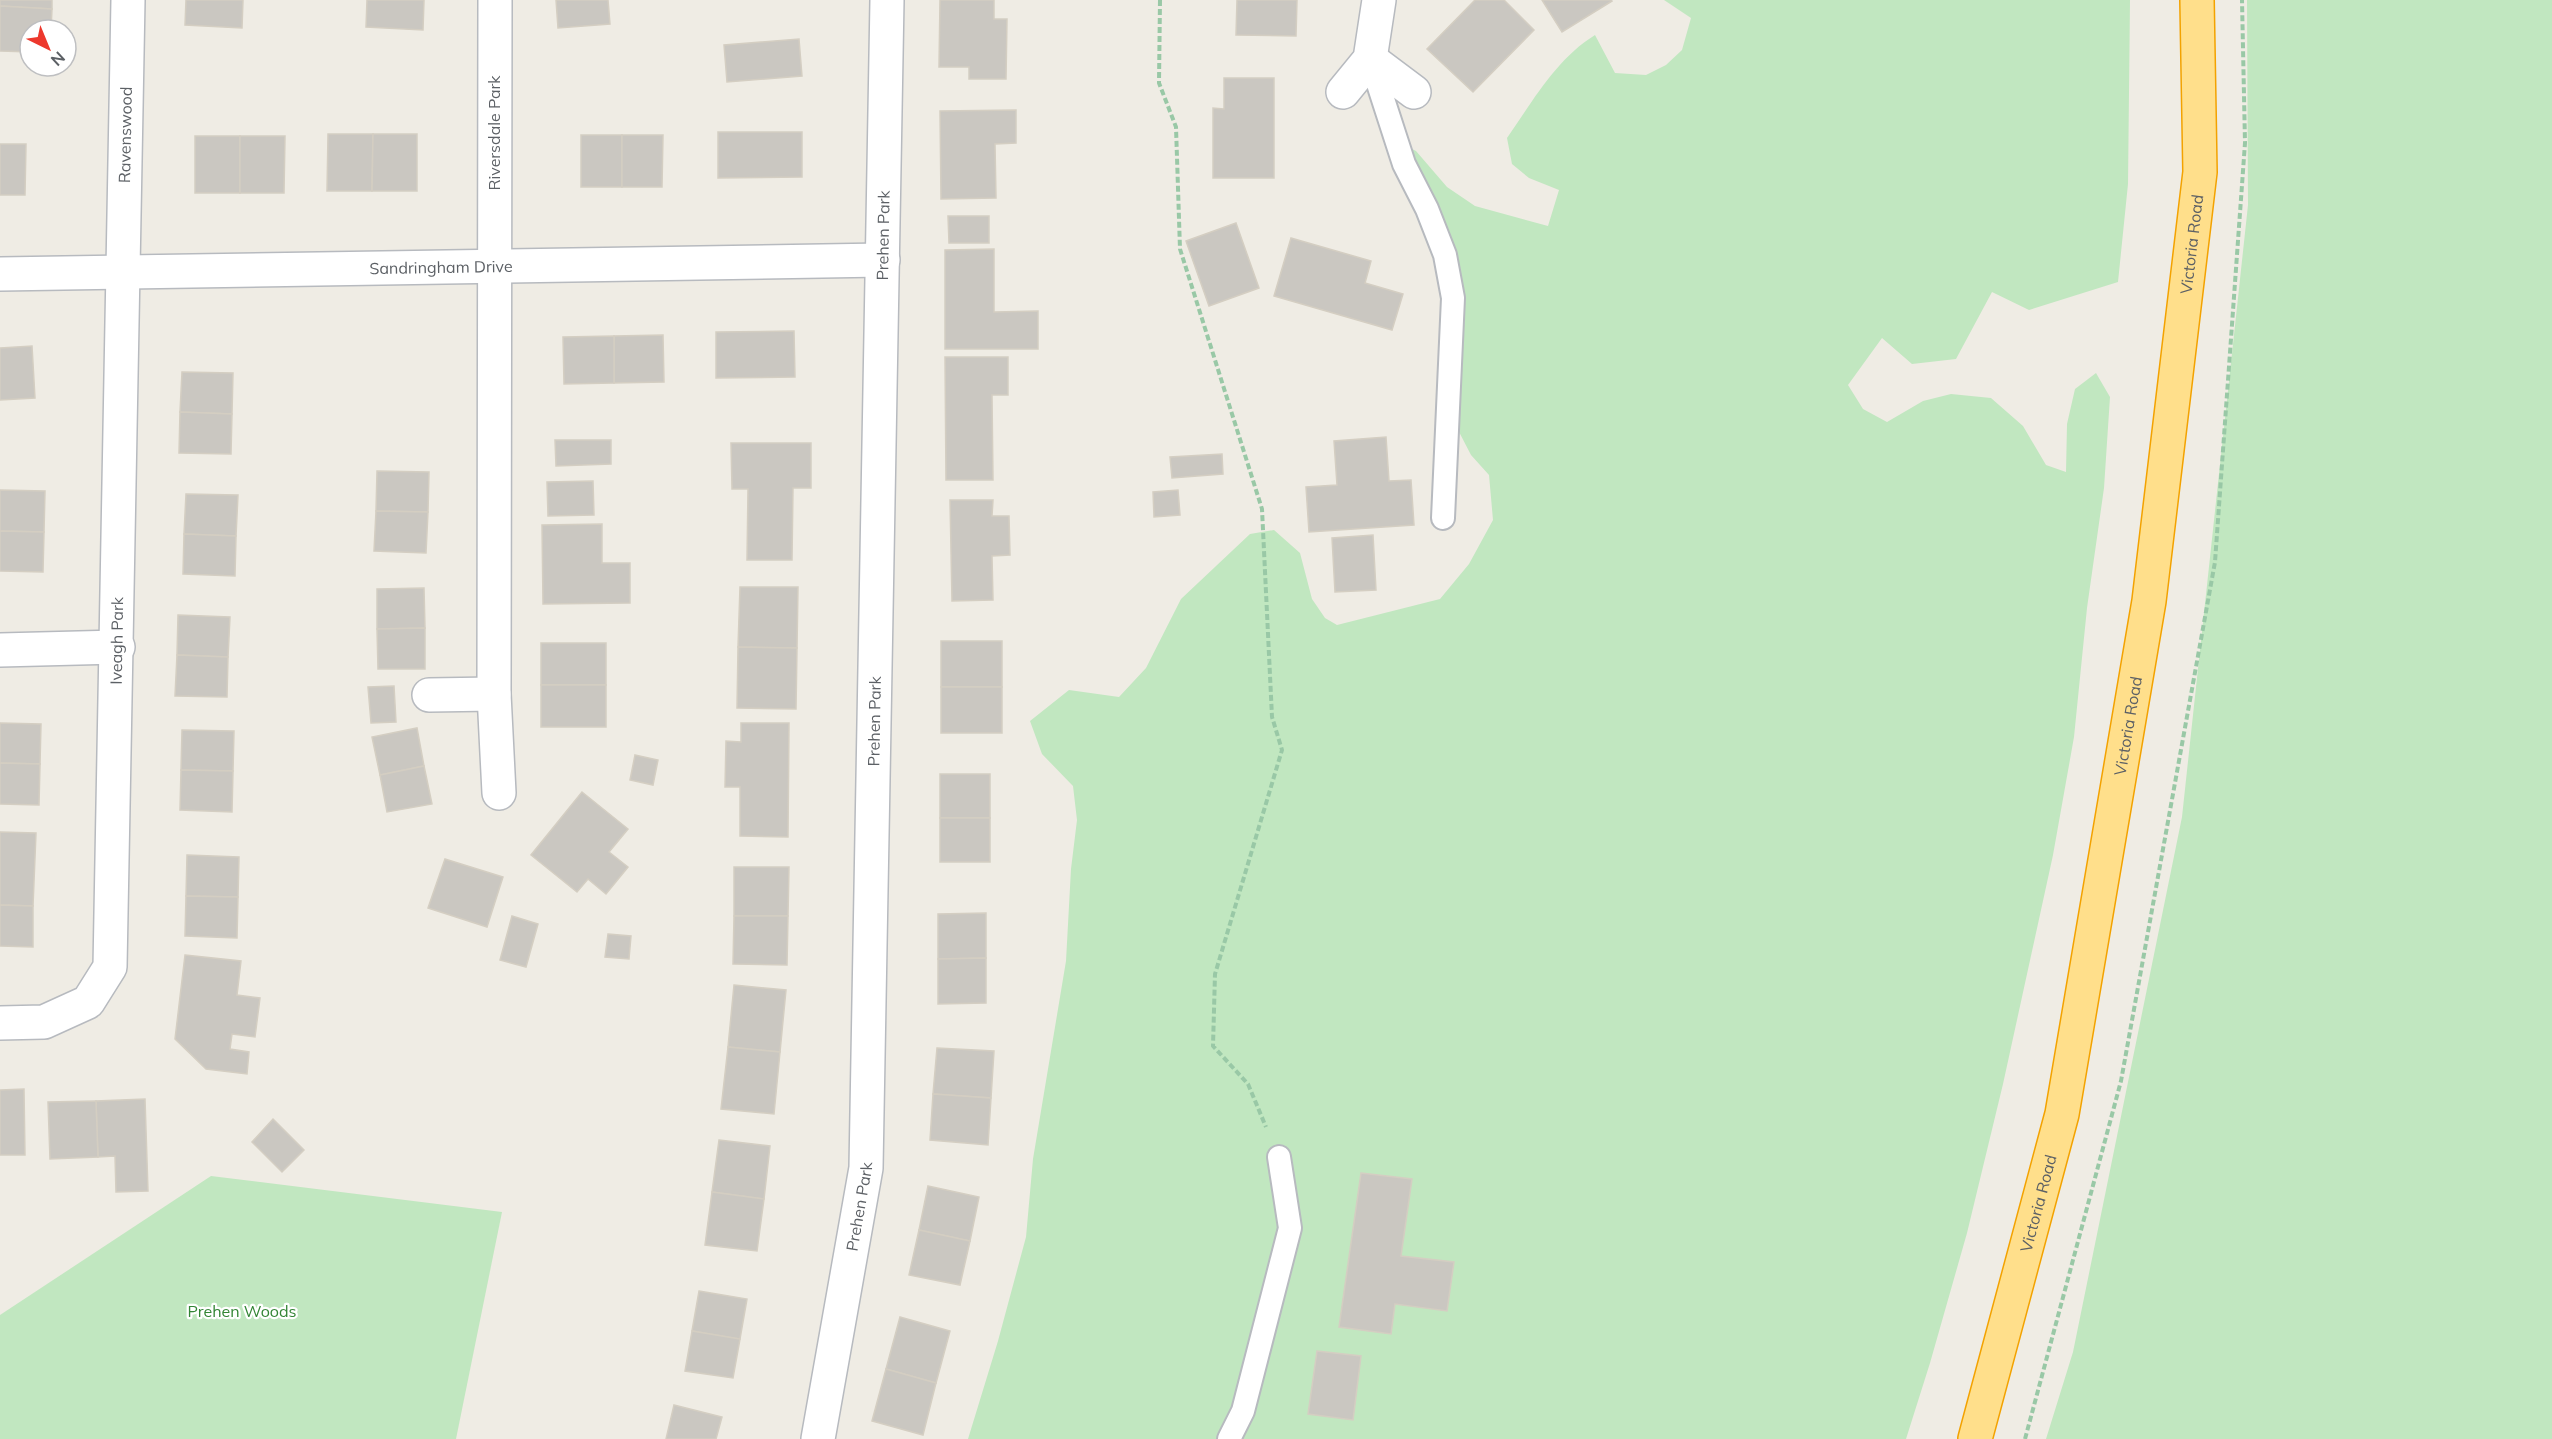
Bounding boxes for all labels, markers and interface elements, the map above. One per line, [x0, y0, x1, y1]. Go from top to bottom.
north arrow [18, 18, 78, 78]
text: N [47, 48, 69, 70]
street label: Riversdale Park [484, 75, 504, 191]
street label: Ravenswood [114, 86, 136, 183]
street label: Prehen Park [872, 189, 894, 281]
street label: Victoria Road [2176, 193, 2207, 295]
street label: Sandringham Drive [369, 256, 513, 278]
street label: Iveagh Park [106, 596, 127, 685]
street label: Prehen Park [863, 675, 885, 767]
street label: Victoria Road [2110, 675, 2146, 777]
street label: Victoria Road [2015, 1152, 2061, 1254]
street label: Prehen Park [841, 1161, 876, 1253]
park label: Prehen Woods [188, 1301, 297, 1321]

